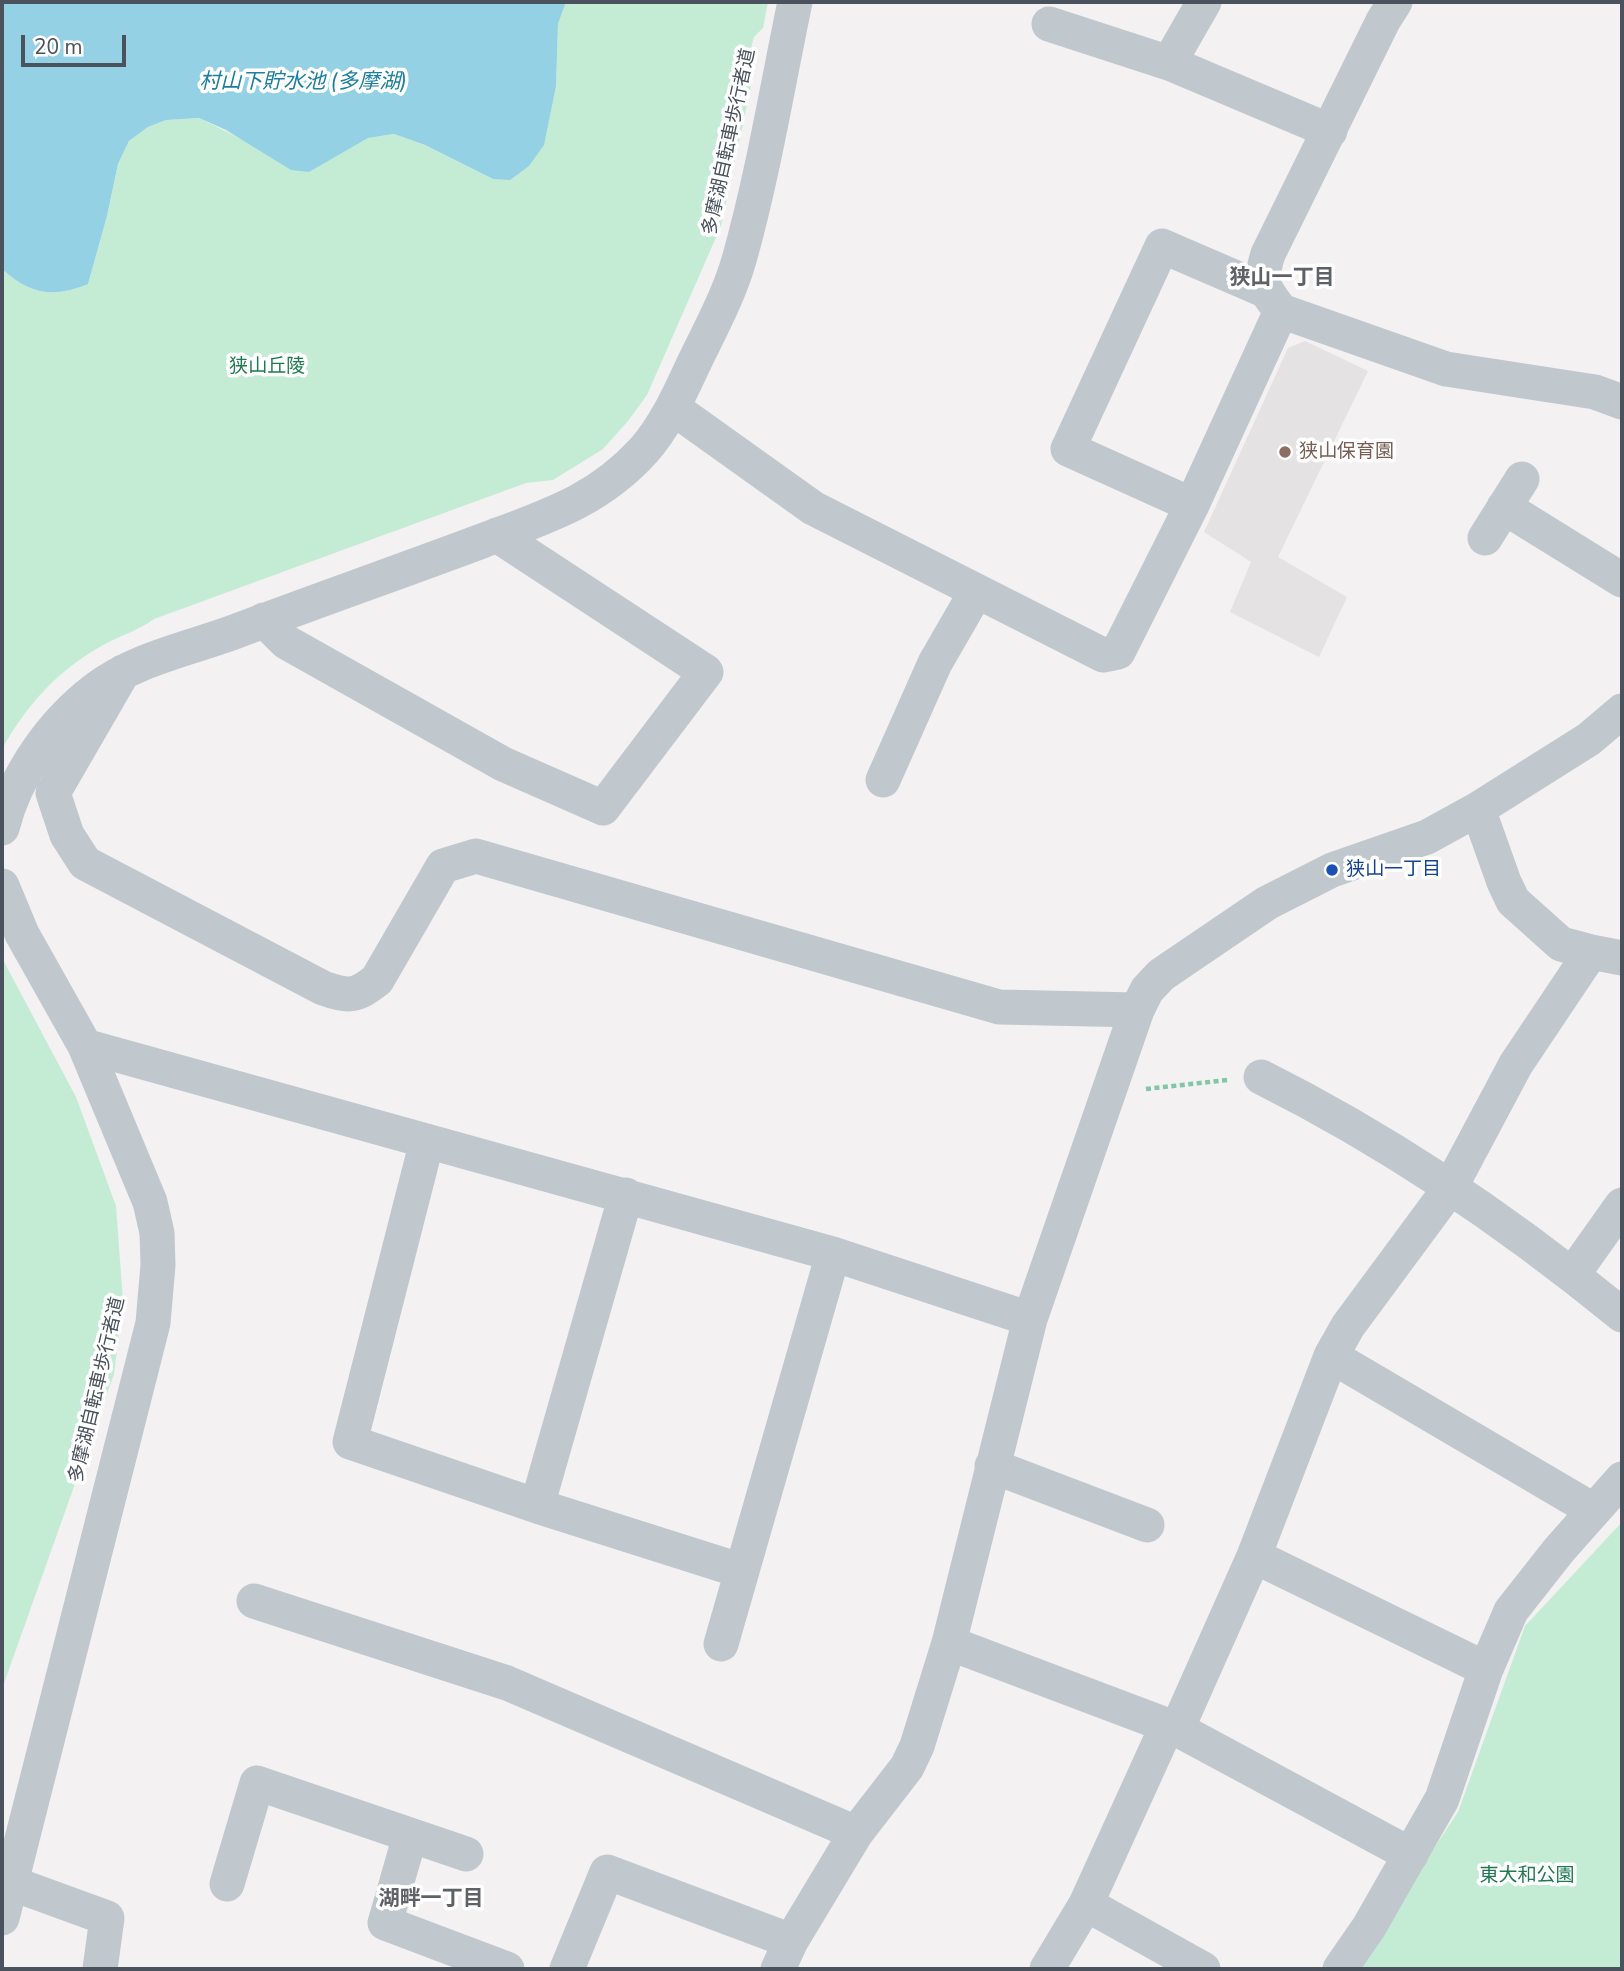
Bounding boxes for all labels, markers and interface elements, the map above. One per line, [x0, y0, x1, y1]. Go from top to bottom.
scale bar [24, 21, 130, 65]
text: 20 m [34, 33, 83, 61]
street label: 多摩湖自転車歩行者道 [699, 47, 761, 237]
water label: 村山下貯水池 (多摩湖) [199, 70, 407, 96]
district label: 狭山一丁目 [1230, 266, 1334, 292]
park label: 狭山丘陵 [229, 356, 305, 378]
place label: 狭山保育園 [1299, 441, 1394, 463]
marker: 狭山保育園 [1277, 444, 1293, 460]
place label: 狭山一丁目 [1346, 859, 1441, 881]
marker: 狭山一丁目 [1324, 862, 1340, 878]
street label: 多摩湖自転車歩行者道 [66, 1295, 130, 1485]
park label: 東大和公園 [1480, 1865, 1574, 1887]
district label: 湖畔一丁目 [379, 1887, 483, 1913]

